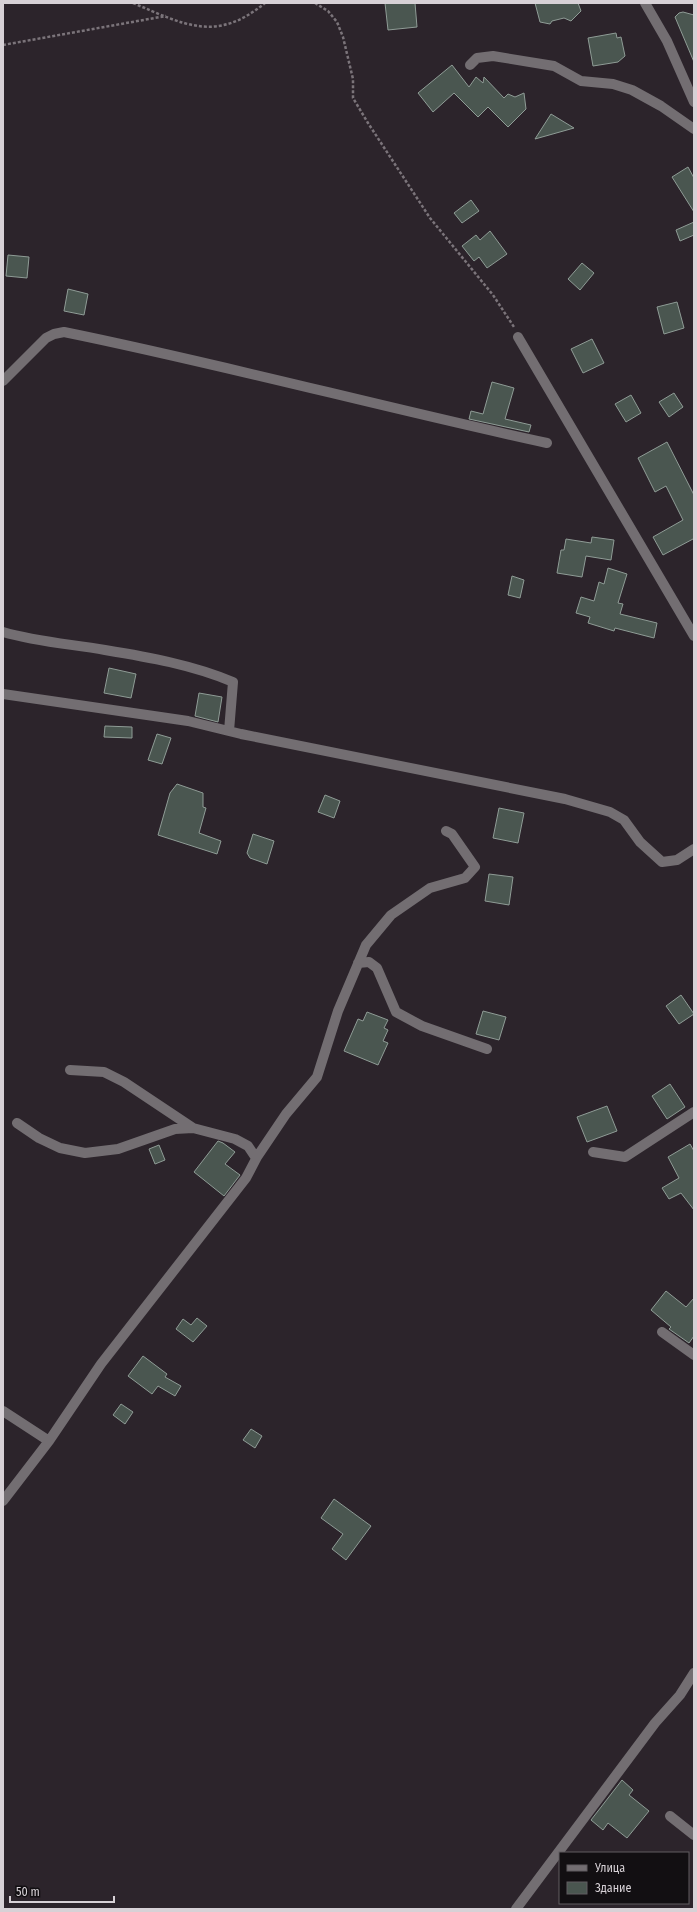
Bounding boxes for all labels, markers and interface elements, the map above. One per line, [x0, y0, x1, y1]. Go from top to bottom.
legend [559, 1852, 689, 1904]
text: Улица [594, 1861, 625, 1875]
scale bar [10, 1878, 114, 1904]
text: Здание [595, 1881, 631, 1895]
text: 50 m [16, 1885, 40, 1899]

